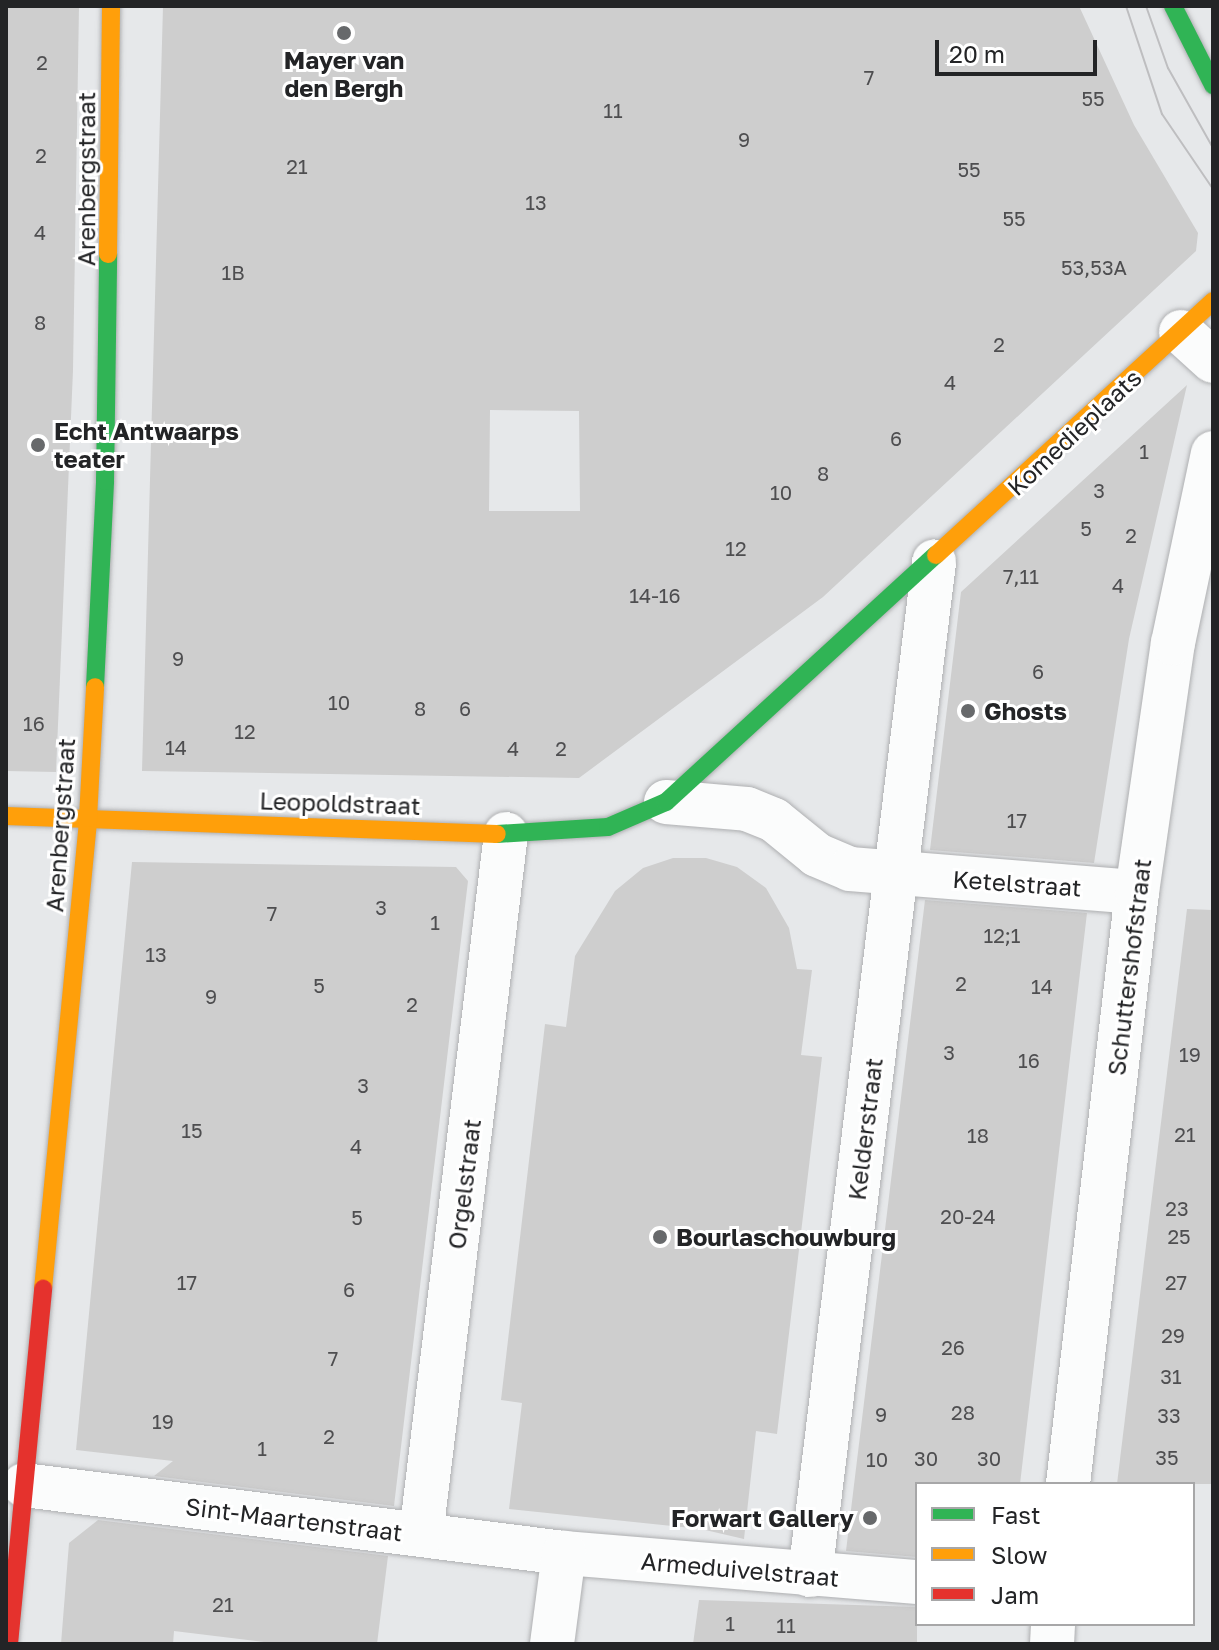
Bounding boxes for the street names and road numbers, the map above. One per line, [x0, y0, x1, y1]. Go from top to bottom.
street label: Arenbergstraat [72, 92, 100, 266]
street label: Komedieplaats [1001, 363, 1147, 501]
street label: Arenbergstraat [40, 737, 80, 913]
street label: Leopoldstraat [259, 786, 421, 820]
street label: Schuttershofstraat [1101, 857, 1157, 1077]
street label: Ketelstraat [952, 864, 1082, 902]
street label: Kelderstraat [842, 1056, 888, 1202]
street label: Orgelstraat [442, 1117, 486, 1251]
street label: Sint-Maartenstraat [184, 1491, 404, 1547]
street label: Armeduivelstraat [640, 1546, 840, 1592]

